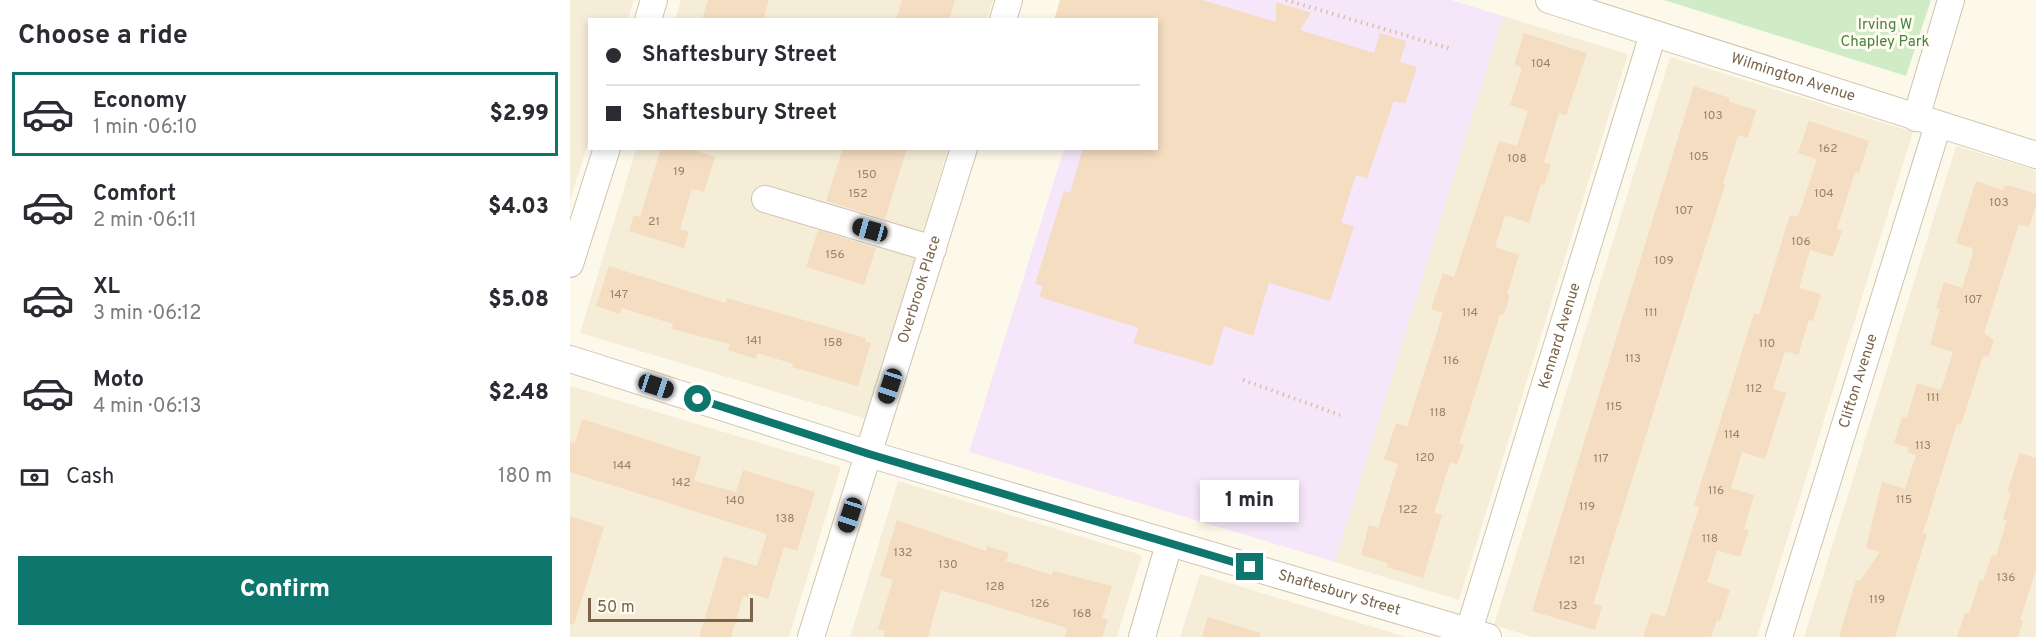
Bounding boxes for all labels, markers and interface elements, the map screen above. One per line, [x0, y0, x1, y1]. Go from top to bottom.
park label: Irving W Chapley Park [1841, 16, 1929, 52]
text: Choose a ride [18, 19, 188, 53]
text: Shaftesbury Street [642, 42, 837, 69]
street label: Wilmington Avenue [1728, 49, 1857, 106]
house number: 104 [1531, 56, 1551, 72]
icon: car [21, 87, 75, 141]
text: Economy [93, 88, 187, 115]
text: Shaftesbury Street [642, 100, 837, 127]
text: $2.99 [489, 101, 549, 128]
house number: 103 [1703, 108, 1723, 124]
text: 1 min · 06:10 [93, 115, 197, 141]
house number: 162 [1819, 141, 1837, 157]
house number: 105 [1689, 149, 1709, 165]
house number: 108 [1507, 151, 1527, 167]
house number: 19 [673, 164, 685, 180]
house number: 150 [857, 167, 877, 183]
icon: car [21, 180, 75, 234]
text: Comfort [93, 181, 176, 208]
house number: 152 [848, 186, 868, 202]
house number: 104 [1814, 186, 1834, 202]
text: $4.03 [488, 194, 549, 221]
house number: 103 [1989, 195, 2009, 211]
house number: 107 [1675, 203, 1693, 219]
text: 2 min · 06:11 [93, 208, 197, 234]
house number: 21 [648, 214, 660, 230]
car [850, 216, 890, 244]
street label: Overbrook Place [894, 233, 945, 346]
house number: 106 [1791, 234, 1811, 250]
house number: 156 [825, 247, 845, 263]
house number: 109 [1654, 253, 1674, 269]
icon: car [21, 273, 75, 327]
text: XL [93, 274, 120, 301]
street label: Kennard Avenue [1535, 281, 1585, 391]
text: $5.08 [488, 287, 549, 314]
house number: 147 [610, 287, 628, 303]
house number: 107 [1964, 292, 1982, 308]
text: 3 min · 06:12 [93, 301, 201, 327]
house number: 114 [1462, 305, 1478, 321]
house number: 111 [1644, 305, 1658, 321]
street label: Clifton Avenue [1835, 331, 1882, 431]
house number: 141 [746, 333, 762, 349]
house number: 158 [823, 335, 843, 351]
house number: 110 [1759, 336, 1775, 352]
house number: 113 [1625, 351, 1641, 367]
house number: 116 [1443, 353, 1459, 369]
icon: car [21, 366, 75, 420]
car [876, 366, 904, 406]
text: Moto [93, 367, 144, 394]
car [636, 372, 676, 400]
text: $2.48 [488, 380, 549, 407]
house number: 112 [1746, 381, 1762, 397]
route start [684, 385, 711, 412]
house number: 111 [1926, 390, 1940, 406]
text: 4 min · 06:13 [93, 394, 202, 420]
house number: 115 [1606, 399, 1622, 415]
house number: 118 [1430, 405, 1446, 421]
house number: 114 [1724, 427, 1740, 443]
house number: 113 [1915, 438, 1931, 454]
house number: 120 [1415, 450, 1435, 466]
house number: 117 [1593, 451, 1609, 467]
house number: 144 [612, 458, 632, 474]
icon: cash [18, 461, 51, 494]
text: Cash [66, 464, 115, 491]
text: 180 m [498, 464, 552, 490]
house number: 142 [671, 475, 691, 491]
callout: 1 min [1200, 480, 1300, 522]
house number: 116 [1708, 483, 1724, 499]
text: 1 min [1225, 488, 1274, 514]
house number: 115 [1896, 492, 1912, 508]
house number: 140 [725, 493, 745, 509]
car [836, 495, 864, 535]
house number: 119 [1579, 499, 1595, 515]
house number: 122 [1398, 502, 1418, 518]
house number: 138 [775, 511, 795, 527]
house number: 118 [1702, 531, 1718, 547]
house number: 132 [894, 545, 912, 561]
route end [1236, 553, 1263, 580]
house number: 121 [1569, 553, 1585, 569]
button: Confirm [18, 556, 552, 625]
house number: 130 [938, 557, 958, 573]
street label: Shaftesbury Street [1276, 566, 1403, 620]
house number: 136 [1997, 570, 2015, 586]
house number: 128 [985, 579, 1005, 595]
house number: 119 [1869, 592, 1885, 608]
scale bar [588, 595, 753, 622]
house number: 126 [1031, 596, 1049, 612]
text: 50 m [597, 598, 635, 618]
house number: 123 [1558, 598, 1578, 614]
house number: 168 [1073, 606, 1091, 622]

